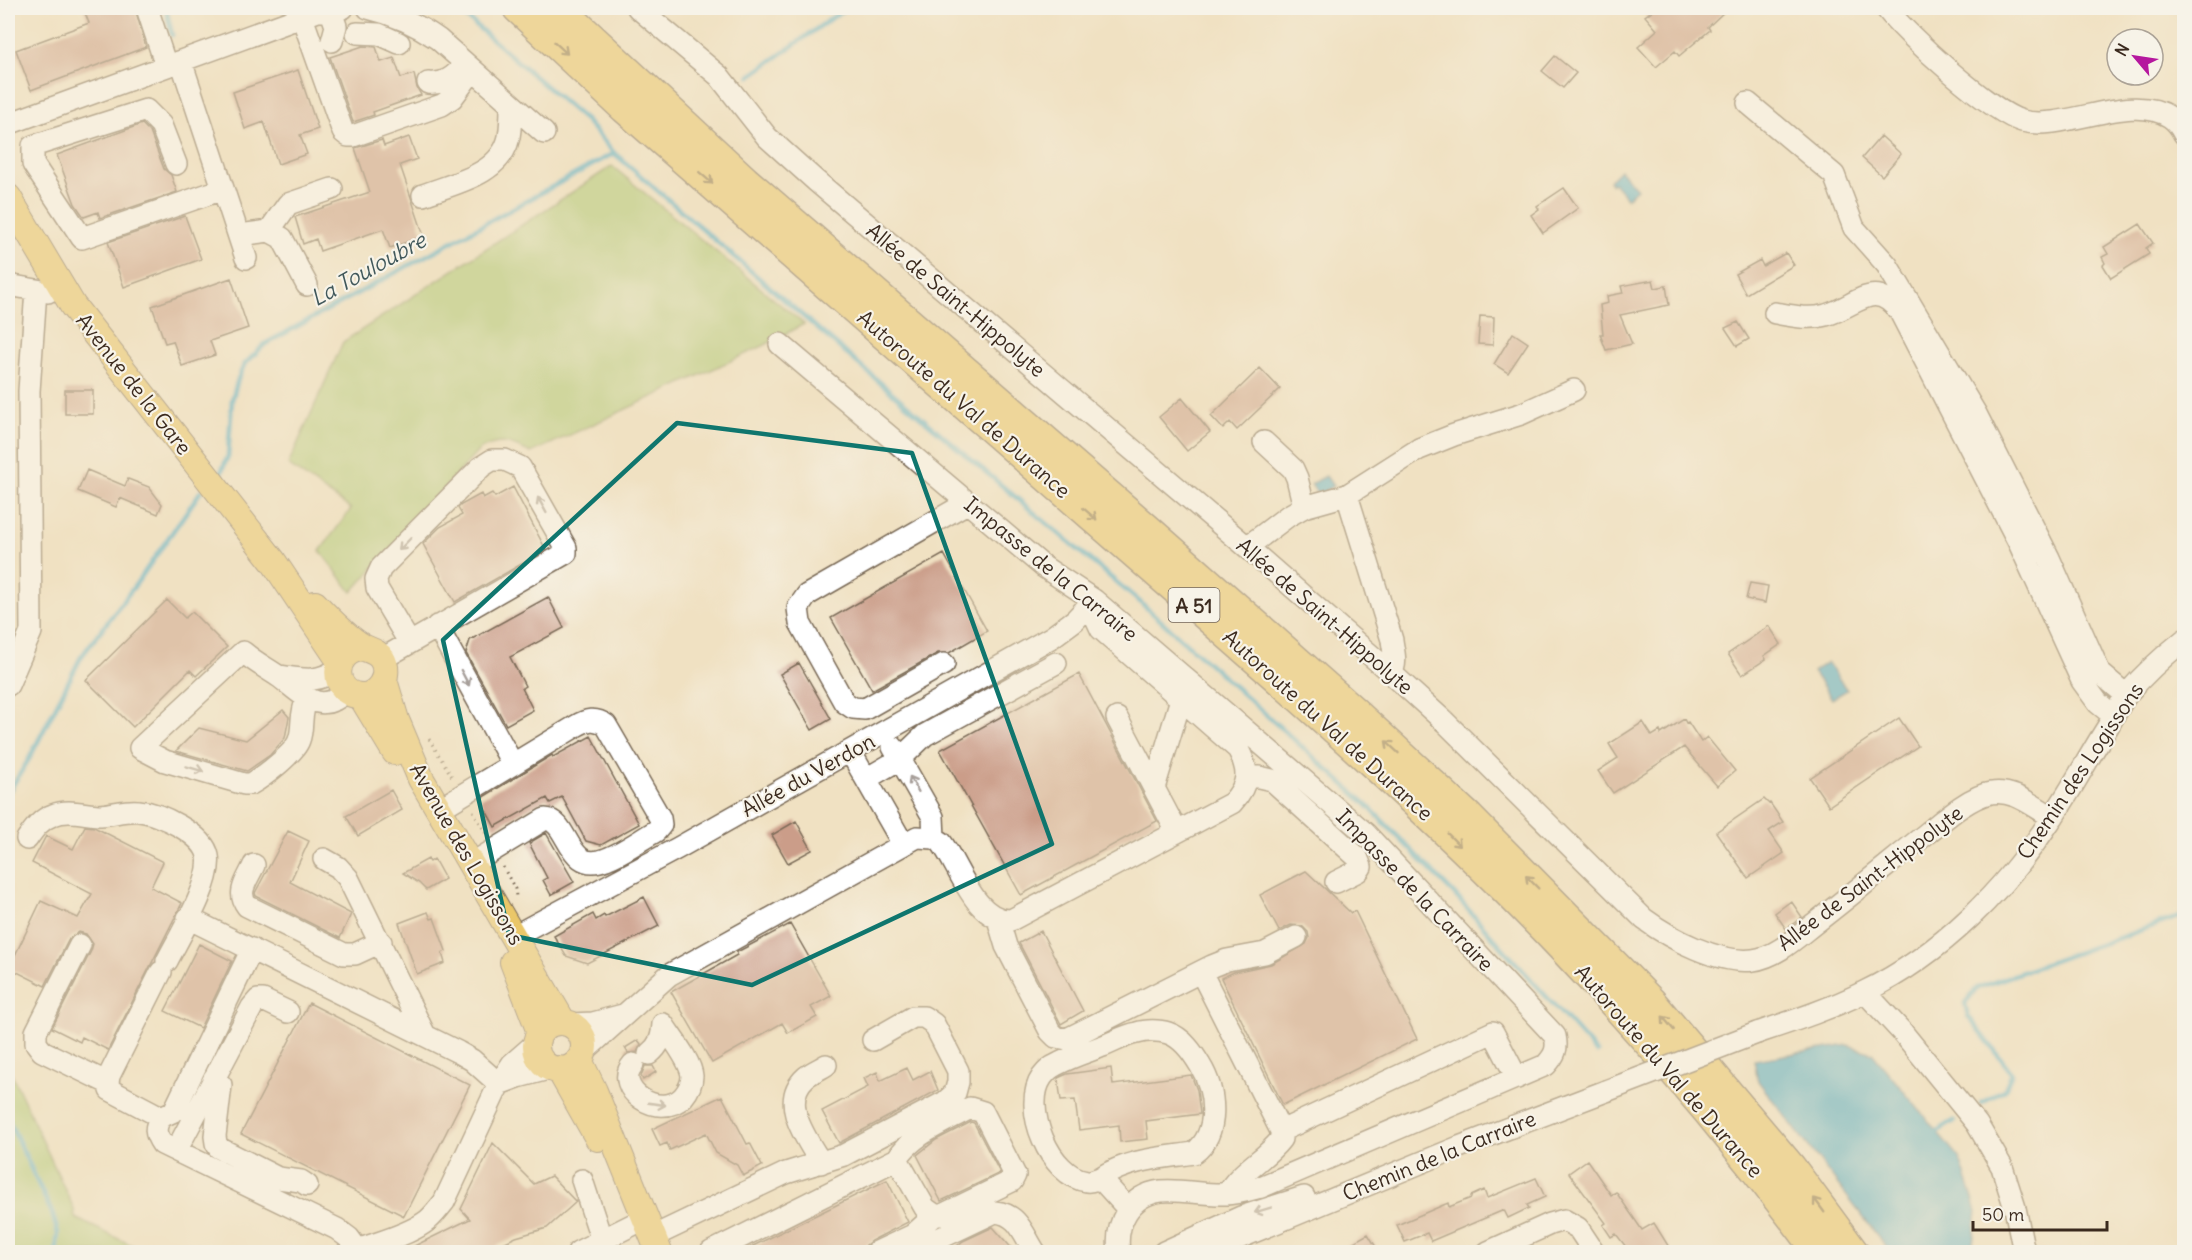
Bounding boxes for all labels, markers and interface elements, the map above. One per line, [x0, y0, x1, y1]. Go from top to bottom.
north arrow [2105, 27, 2165, 87]
one-way arrow [553, 40, 568, 54]
text: N [2110, 40, 2133, 59]
one-way arrow [698, 171, 713, 185]
street label: Allée de Saint-Hippolyte [861, 217, 1051, 383]
water label: La Touloubre [306, 225, 432, 312]
street label: Autoroute du Val de Durance [852, 304, 1076, 504]
street label: Avenue de la Gare [70, 308, 198, 460]
street label: Impasse de la Carraire [959, 491, 1143, 647]
one-way arrow [536, 497, 548, 514]
one-way arrow [1082, 507, 1097, 521]
street label: Allée de Saint-Hippolyte [1231, 532, 1419, 700]
one-way arrow [398, 536, 413, 551]
road number: A 51 [1168, 588, 1220, 622]
street label: Autoroute du Val de Durance [1217, 623, 1439, 827]
one-way arrow [460, 668, 471, 686]
street label: Chemin des Logissons [2011, 677, 2149, 865]
street label: Allée du Verdon [737, 727, 879, 823]
one-way arrow [1385, 740, 1400, 754]
street label: Avenue des Logissons [404, 758, 530, 950]
one-way arrow [185, 765, 204, 776]
one-way arrow [908, 776, 920, 793]
street label: Allée de Saint-Hippolyte [1772, 799, 1968, 957]
street label: Impasse de la Carraire [1330, 803, 1500, 977]
one-way arrow [1446, 833, 1461, 848]
one-way arrow [1525, 875, 1540, 890]
street label: Autoroute du Val de Durance [1569, 959, 1769, 1183]
one-way arrow [1662, 1015, 1675, 1031]
one-way arrow [647, 1098, 666, 1109]
street label: Chemin de la Carraire [1338, 1105, 1540, 1207]
scale bar [1973, 1194, 2106, 1232]
one-way arrow [1812, 1198, 1825, 1214]
text: 50 m [1982, 1203, 2024, 1226]
one-way arrow [1254, 1205, 1273, 1216]

